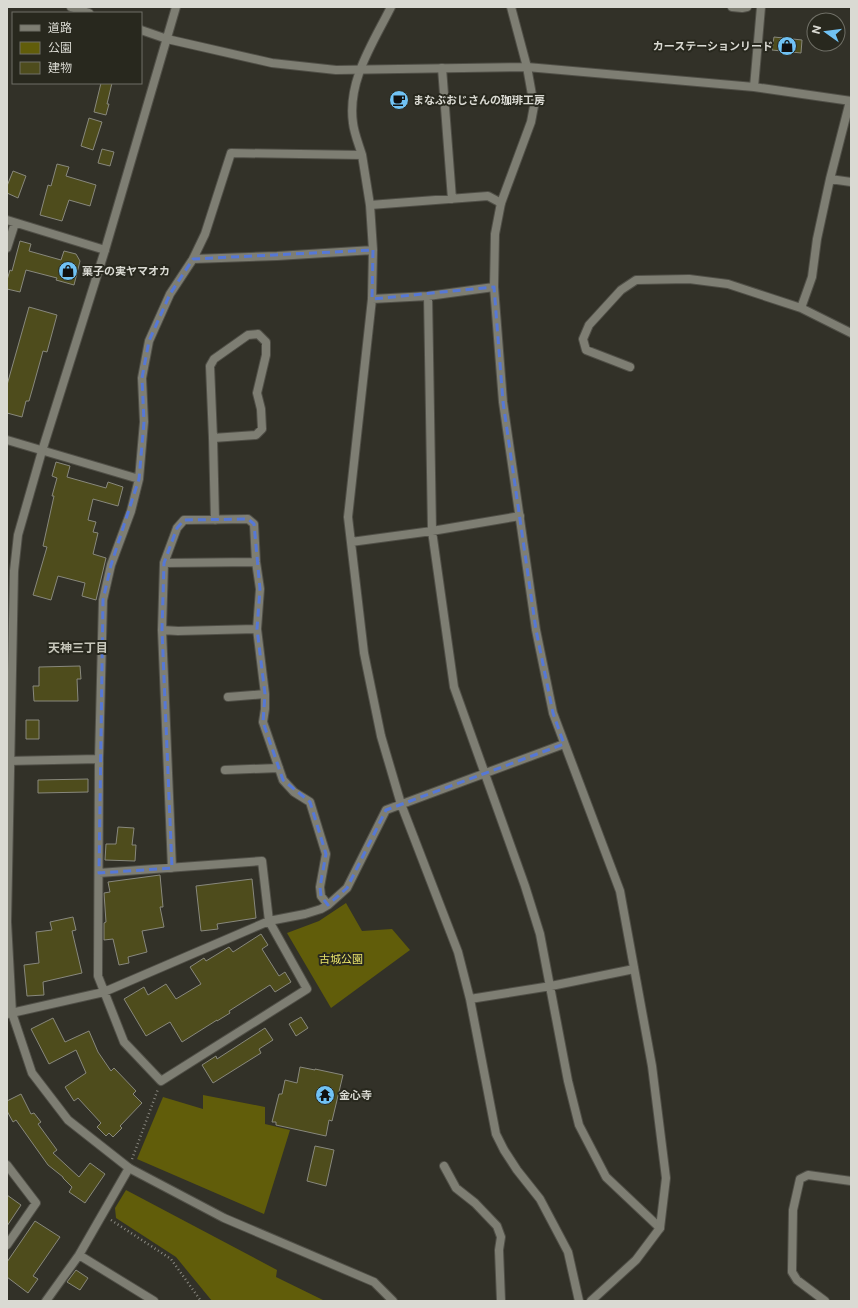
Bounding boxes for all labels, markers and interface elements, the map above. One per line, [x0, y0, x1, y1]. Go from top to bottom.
legend [12, 12, 142, 84]
north arrow [806, 12, 846, 52]
text: 道路 [48, 21, 72, 35]
text: N [809, 24, 823, 35]
shop icon: カーステーションリード [776, 35, 798, 57]
place label: カーステーションリード [653, 40, 773, 52]
text: 公園 [48, 41, 72, 55]
text: 建物 [48, 61, 72, 75]
cafe icon: まなぶおじさんの珈琲工房 [388, 89, 410, 111]
place label: まなぶおじさんの珈琲工房 [413, 94, 545, 106]
shop icon: 菓子の実ヤマオカ [57, 260, 79, 282]
place label: 菓子の実ヤマオカ [82, 265, 170, 277]
district label: 天神三丁目 [48, 641, 108, 655]
park label: 古城公園 [319, 953, 363, 965]
temple icon: 金心寺 [314, 1084, 336, 1106]
place label: 金心寺 [339, 1089, 372, 1101]

